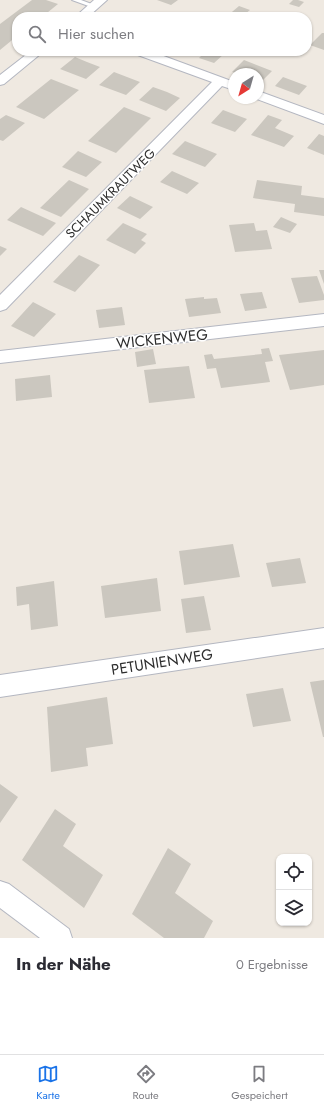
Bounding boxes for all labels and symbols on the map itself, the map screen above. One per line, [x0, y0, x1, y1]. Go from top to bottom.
north arrow [228, 68, 264, 104]
street label: SCHAUMKRAUTWEG [61, 144, 160, 243]
street label: WICKENWEG [115, 323, 209, 355]
street label: PETUNIENWEG [110, 643, 214, 681]

